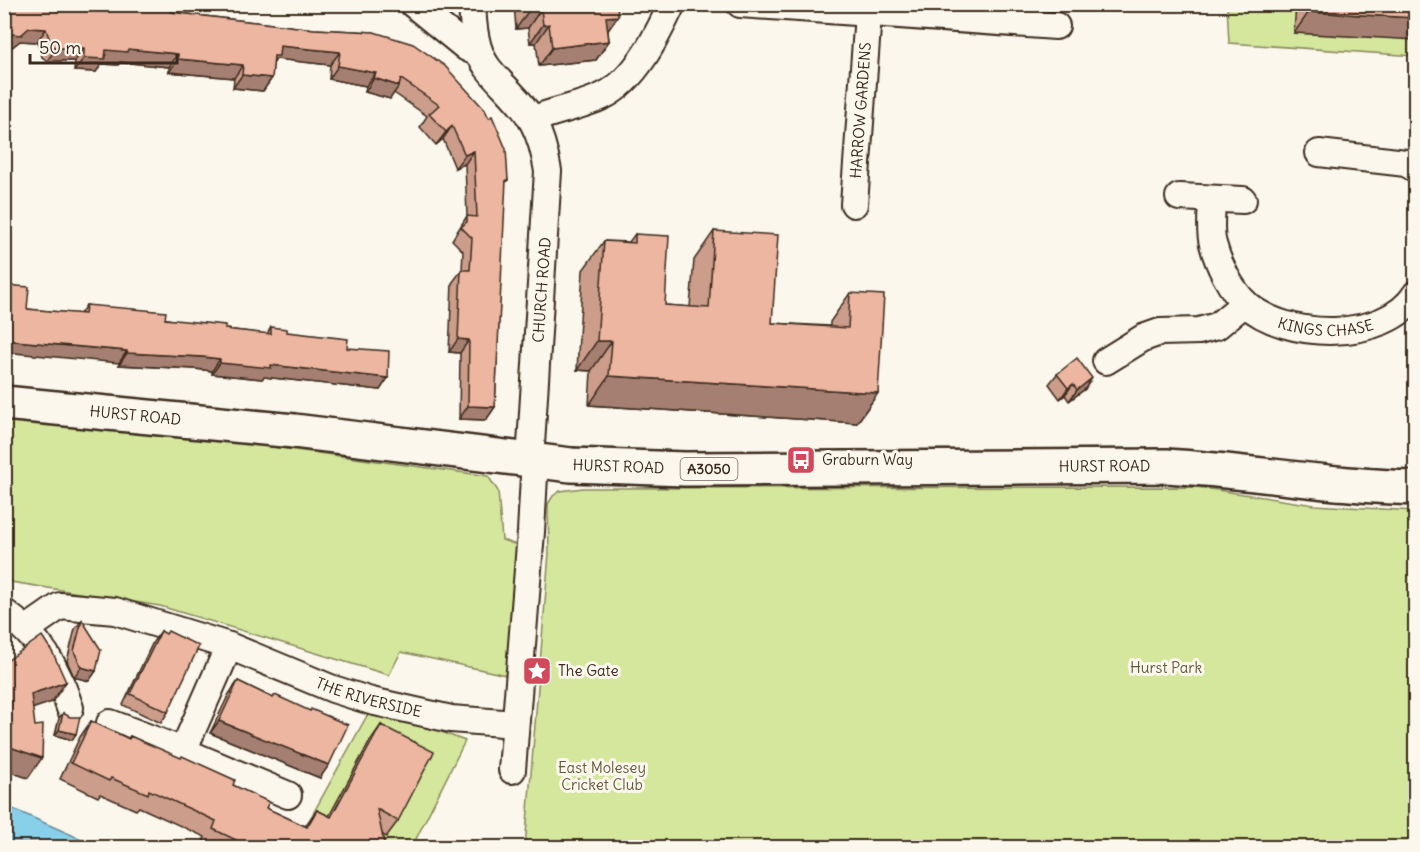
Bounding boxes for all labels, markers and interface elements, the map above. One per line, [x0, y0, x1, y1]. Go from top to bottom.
scale bar [30, 27, 177, 65]
text: 50 m [39, 36, 81, 59]
street label: HARROW GARDENS [846, 41, 875, 179]
street label: CHURCH ROAD [528, 237, 555, 343]
street label: KINGS CHASE [1276, 313, 1376, 340]
street label: HURST ROAD [89, 401, 182, 429]
bus stop icon: Graburn Way [785, 444, 817, 476]
place label: Graburn Way [822, 450, 913, 469]
street label: HURST ROAD [572, 455, 665, 477]
street label: HURST ROAD [1059, 456, 1150, 476]
road number: A3050 [680, 458, 738, 480]
place icon: The Gate [521, 655, 553, 687]
park label: Hurst Park [1130, 658, 1202, 677]
place label: The Gate [558, 661, 619, 680]
street label: THE RIVERSIDE [313, 673, 424, 721]
park label: East Molesey Cricket Club [558, 758, 646, 794]

